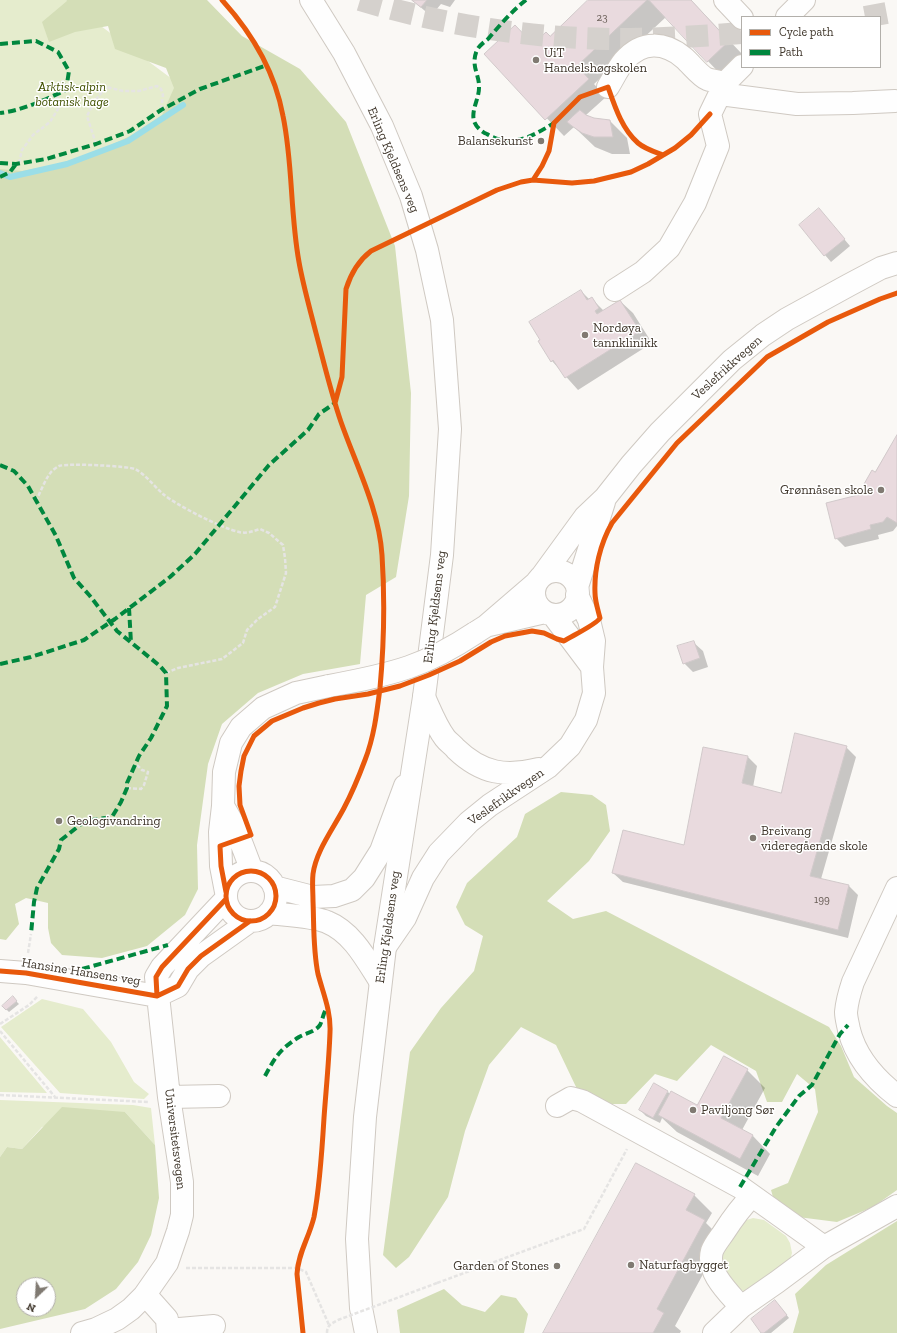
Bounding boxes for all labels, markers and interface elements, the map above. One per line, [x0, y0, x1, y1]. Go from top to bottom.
house number: 23 [596, 11, 608, 25]
legend [741, 16, 881, 68]
text: Cycle path [779, 25, 833, 39]
place label: UiT Handelshøgskolen [544, 45, 647, 76]
text: Path [779, 45, 803, 59]
marker: UiT Handelshøgskolen [531, 55, 541, 65]
park label: Arktisk-alpin botanisk hage [35, 79, 109, 110]
street label: Erling Kjeldsens veg [364, 105, 422, 215]
place label: Balansekunst [458, 133, 533, 149]
marker: Balansekunst [536, 136, 546, 146]
place label: Nordøya tannklinikk [593, 320, 657, 351]
marker: Nordøya tannklinikk [580, 330, 590, 340]
street label: Veslefrikkvegen [689, 332, 765, 404]
place label: Grønnåsen skole [780, 482, 873, 498]
marker: Grønnåsen skole [876, 485, 886, 495]
street label: Erling Kjeldsens veg [420, 550, 450, 664]
street label: Veslefrikkvegen [465, 765, 547, 829]
place label: Geologivandring [67, 813, 161, 829]
marker: Geologivandring [54, 816, 64, 826]
place label: Breivang videregående skole [761, 823, 868, 854]
marker: Breivang videregående skole [748, 833, 758, 843]
street label: Erling Kjeldsens veg [372, 870, 404, 984]
house number: 199 [814, 893, 830, 907]
street label: Hansine Hansens veg [20, 955, 142, 989]
street label: Universitetsvegen [161, 1087, 189, 1191]
place label: Paviljong Sør [701, 1102, 775, 1118]
marker: Paviljong Sør [688, 1105, 698, 1115]
place label: Naturfagbygget [639, 1257, 728, 1273]
place label: Garden of Stones [453, 1258, 549, 1274]
marker: Naturfagbygget [626, 1260, 636, 1270]
marker: Garden of Stones [552, 1261, 562, 1271]
north arrow [16, 1277, 56, 1317]
text: N [25, 1300, 38, 1315]

